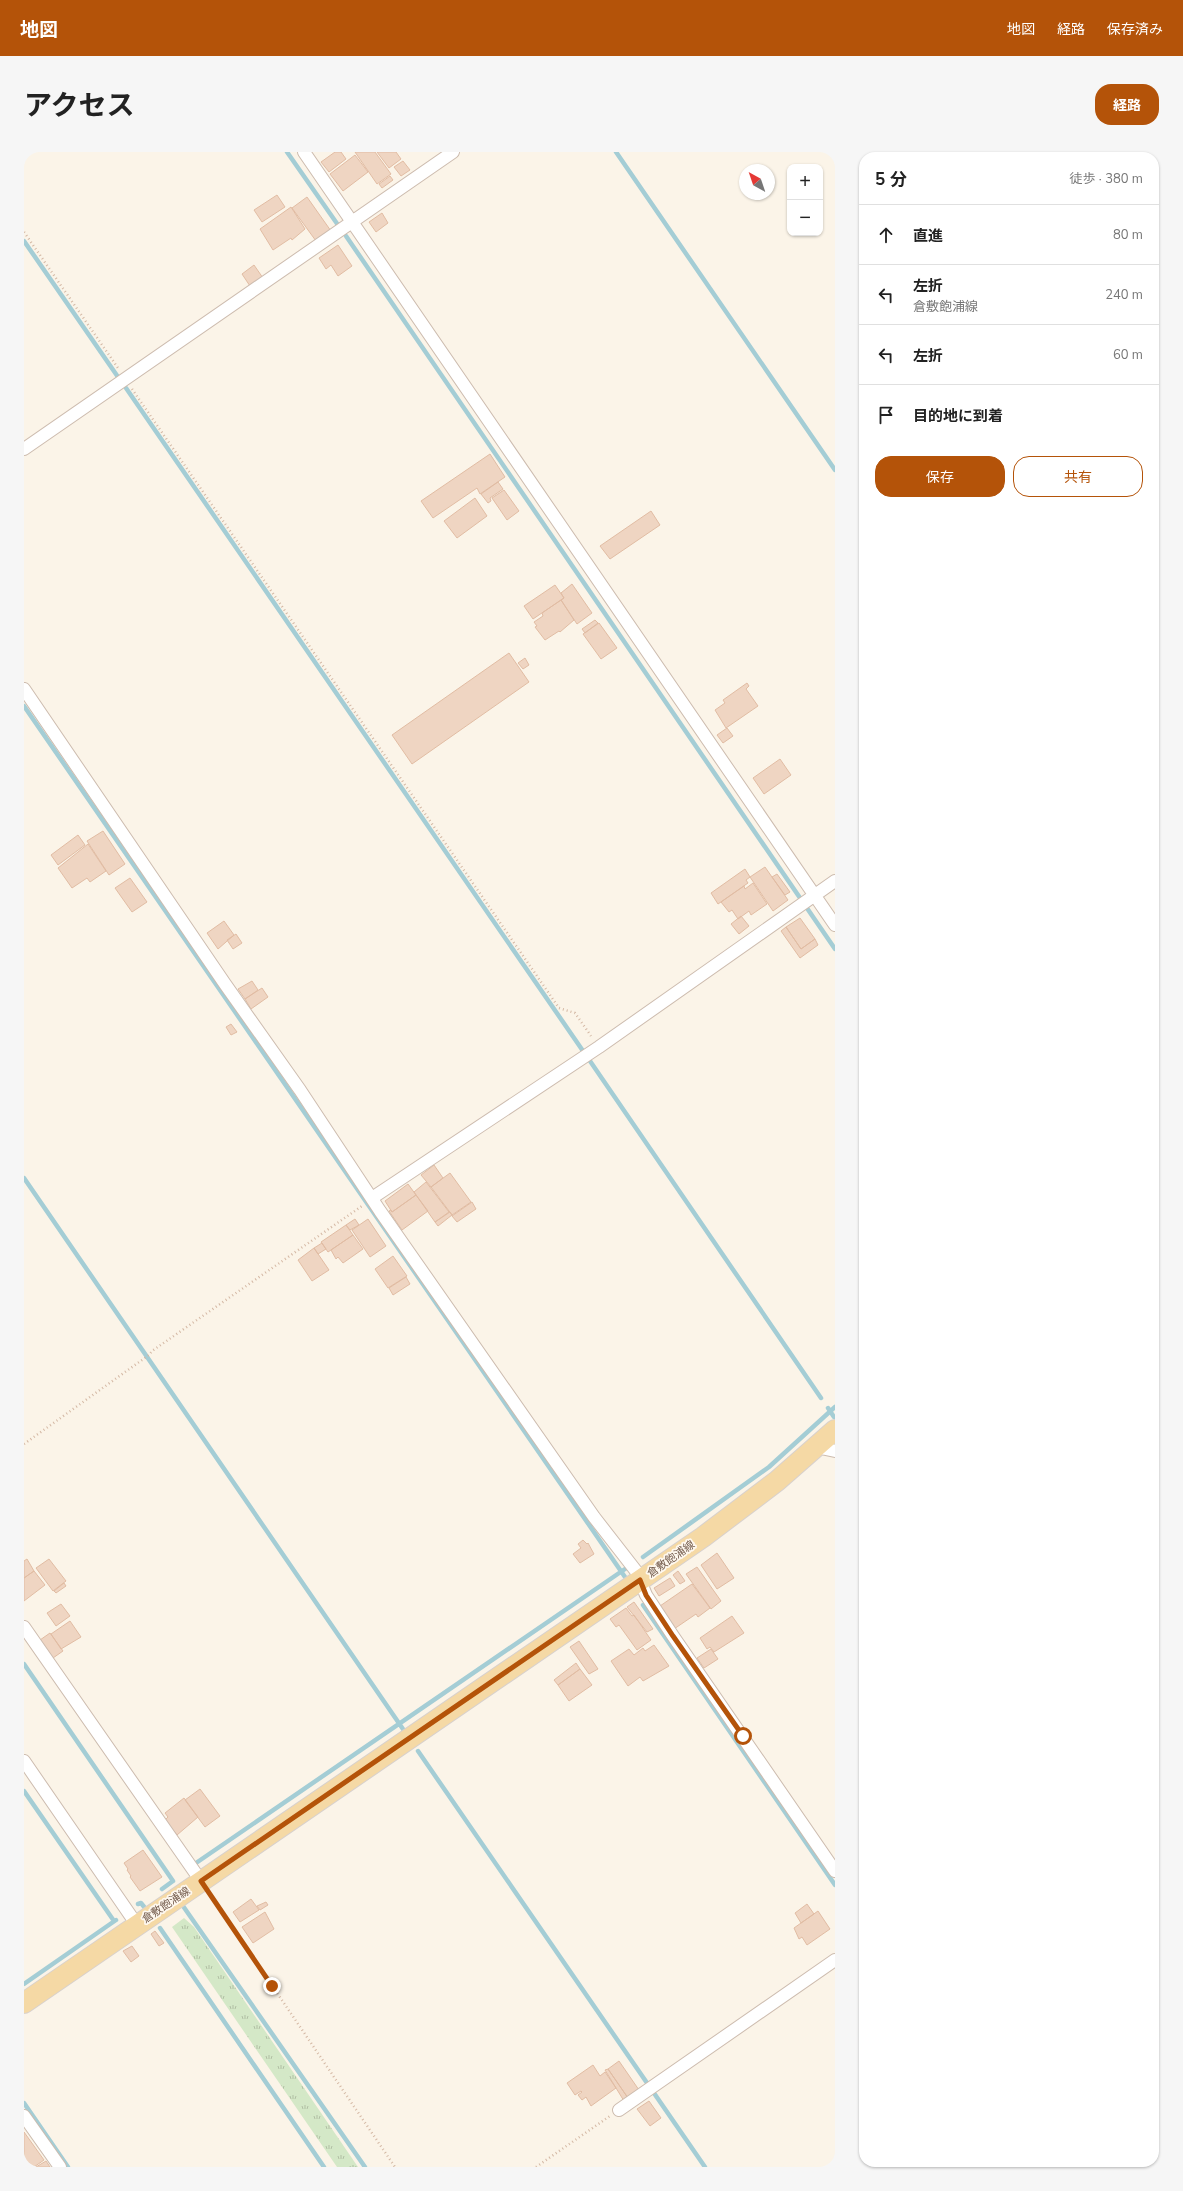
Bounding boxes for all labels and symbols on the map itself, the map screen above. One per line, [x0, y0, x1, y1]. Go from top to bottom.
north arrow [739, 164, 775, 200]
street label: 倉敷飽浦線 [644, 1537, 698, 1581]
route start [734, 1727, 752, 1745]
street label: 倉敷飽浦線 [139, 1883, 193, 1927]
route end [263, 1977, 281, 1995]

